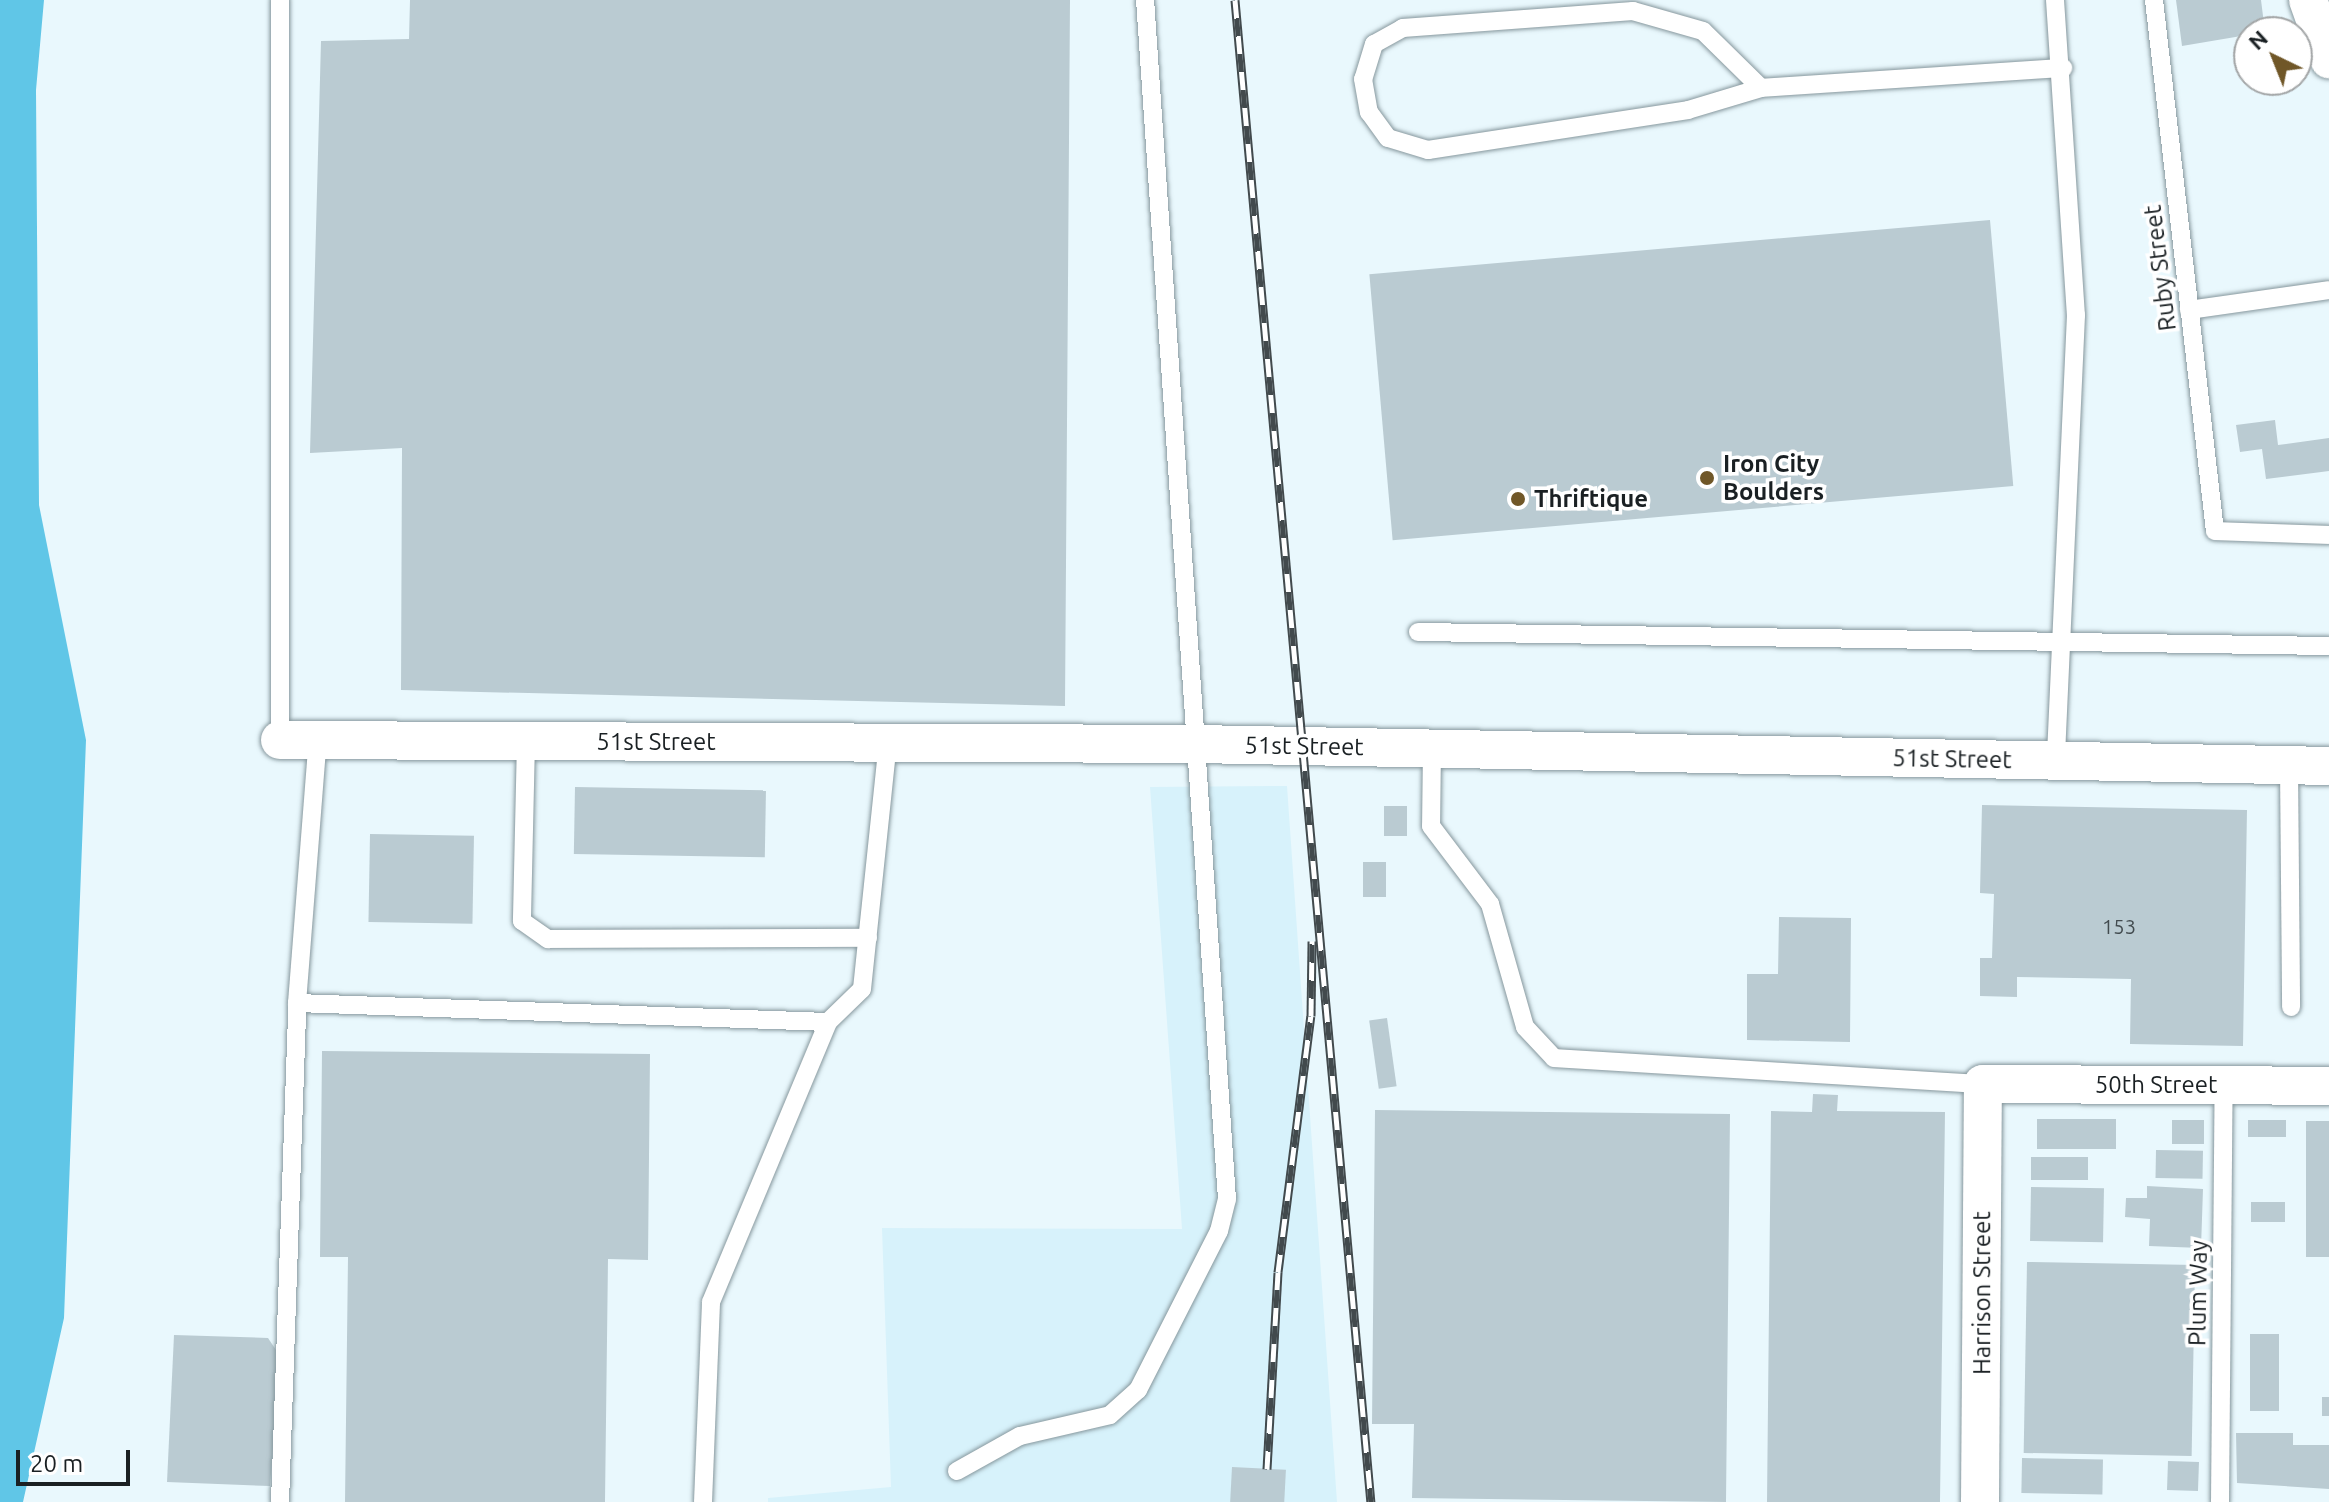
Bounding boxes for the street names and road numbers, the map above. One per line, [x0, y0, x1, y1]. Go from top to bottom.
street label: Ruby Street [2138, 203, 2182, 333]
street label: 51st Street [596, 728, 716, 756]
street label: 51st Street [1244, 731, 1364, 761]
street label: 51st Street [1892, 744, 2012, 774]
street label: 50th Street [2095, 1071, 2217, 1099]
street label: Harrison Street [1968, 1211, 1996, 1375]
street label: Plum Way [2183, 1240, 2213, 1346]

